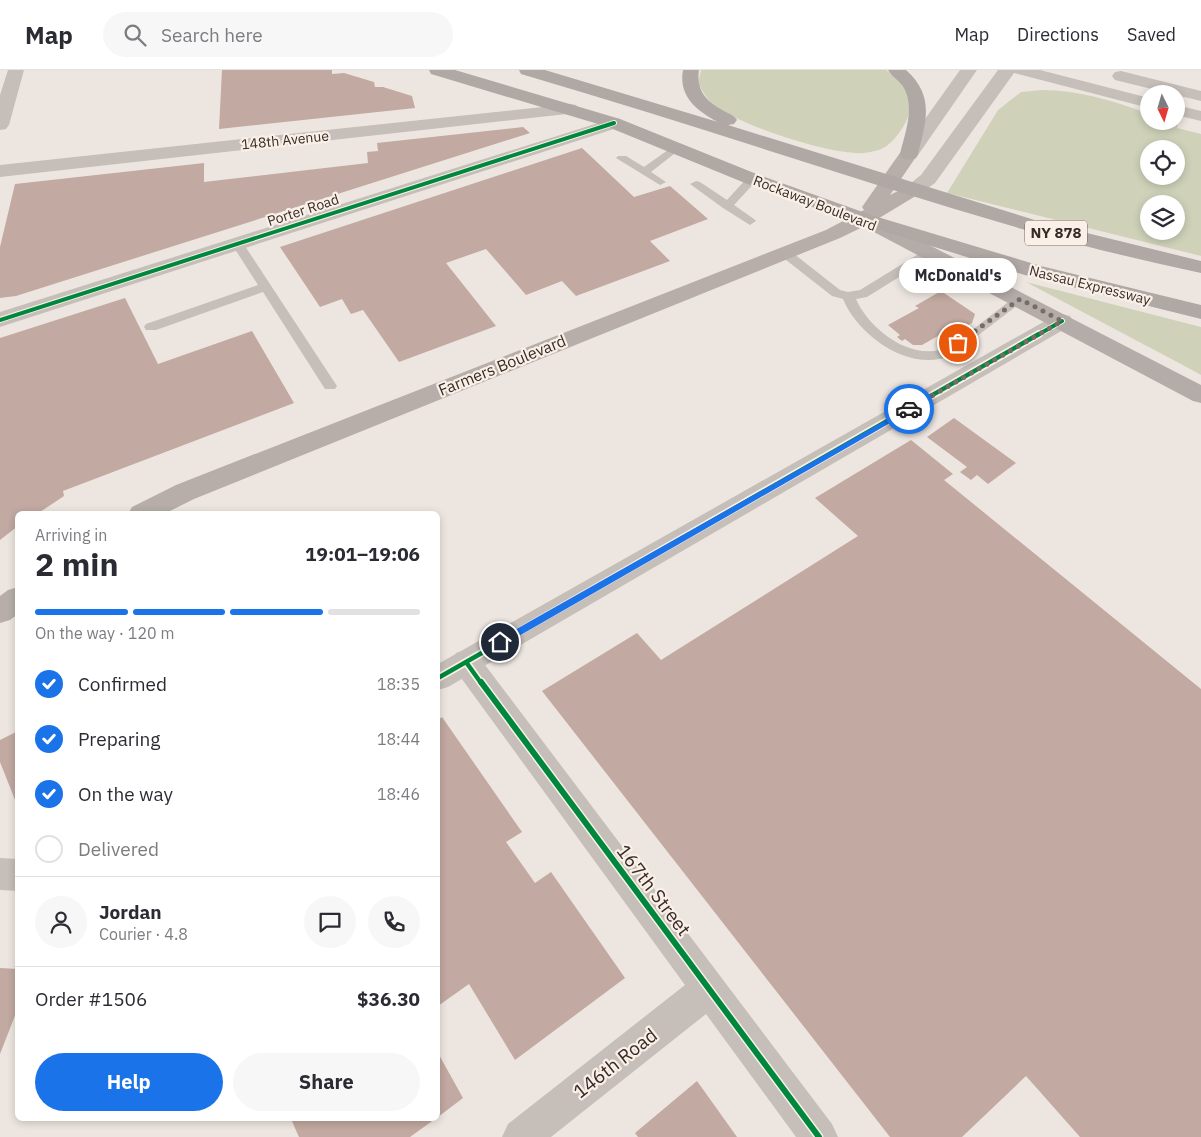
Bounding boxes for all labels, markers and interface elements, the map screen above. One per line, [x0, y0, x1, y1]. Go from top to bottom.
search box [103, 12, 453, 57]
text: Map [25, 19, 73, 51]
icon: search [121, 21, 149, 49]
text: Search here [161, 23, 263, 47]
text: Map [954, 23, 989, 46]
text: Directions [1017, 23, 1099, 46]
text: Saved [1127, 23, 1176, 46]
north arrow [1140, 85, 1185, 130]
map controls [1140, 85, 1185, 240]
street label: 148th Avenue [240, 126, 330, 154]
button: locate [1140, 140, 1185, 185]
street label: Rockaway Boulevard [751, 171, 879, 235]
street label: Porter Road [265, 190, 341, 230]
button: layers [1140, 195, 1185, 240]
road number: NY 878 [1025, 220, 1087, 246]
callout: McDonald's [899, 258, 1017, 293]
street label: Nassau Expressway [1028, 261, 1152, 309]
text: McDonald's [914, 265, 1002, 285]
pin [937, 322, 979, 364]
icon: bag [944, 329, 972, 357]
street label: Farmers Boulevard [435, 330, 569, 400]
courier [884, 384, 934, 434]
icon: car [895, 395, 923, 423]
text: Arriving in [35, 525, 107, 545]
text: 19:01–19:06 [305, 542, 420, 566]
text: 2 min [35, 543, 119, 585]
pin [479, 621, 521, 663]
text: On the way · 120 m [35, 623, 174, 643]
icon: home [486, 628, 514, 656]
icon: check [35, 670, 63, 698]
text: Confirmed [78, 672, 167, 696]
text: 18:35 [377, 674, 420, 694]
icon: check [35, 725, 63, 753]
text: Preparing [78, 727, 160, 751]
text: 18:44 [377, 729, 420, 749]
icon: check [35, 780, 63, 808]
text: On the way [78, 782, 173, 806]
text: 18:46 [377, 784, 420, 804]
text: Delivered [78, 837, 159, 861]
street label: 167th Street [612, 840, 696, 940]
button: person [35, 896, 87, 948]
button: chat [304, 896, 356, 948]
button: phone [368, 896, 420, 948]
text: Jordan [99, 900, 162, 924]
text: Courier · 4.8 [99, 924, 188, 944]
text: Order #1506 [35, 987, 147, 1011]
text: $36.30 [357, 987, 420, 1011]
street label: 146th Road [568, 1023, 662, 1103]
button: Help [35, 1053, 223, 1111]
button: Share [233, 1053, 420, 1111]

